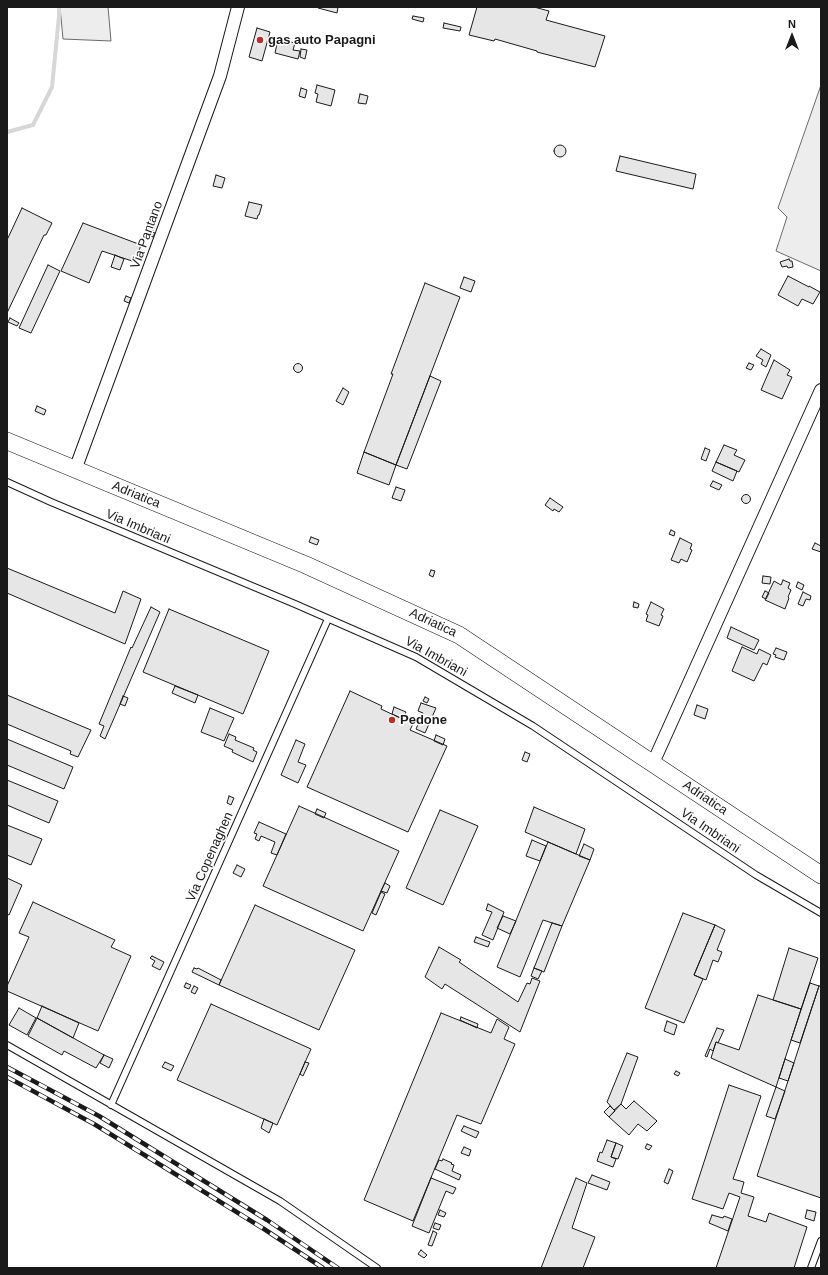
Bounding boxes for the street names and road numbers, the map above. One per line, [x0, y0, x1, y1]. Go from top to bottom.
street label: Via Pantano [128, 199, 166, 271]
street label: Adriatica [110, 478, 162, 512]
street label: Via Imbriani [103, 506, 173, 548]
street label: Adriatica [407, 605, 459, 641]
street label: Via Imbriani [402, 634, 470, 680]
street label: Adriatica [680, 777, 730, 819]
street label: Via Imbriani [677, 805, 743, 857]
street label: Via Copenaghen [183, 810, 237, 904]

